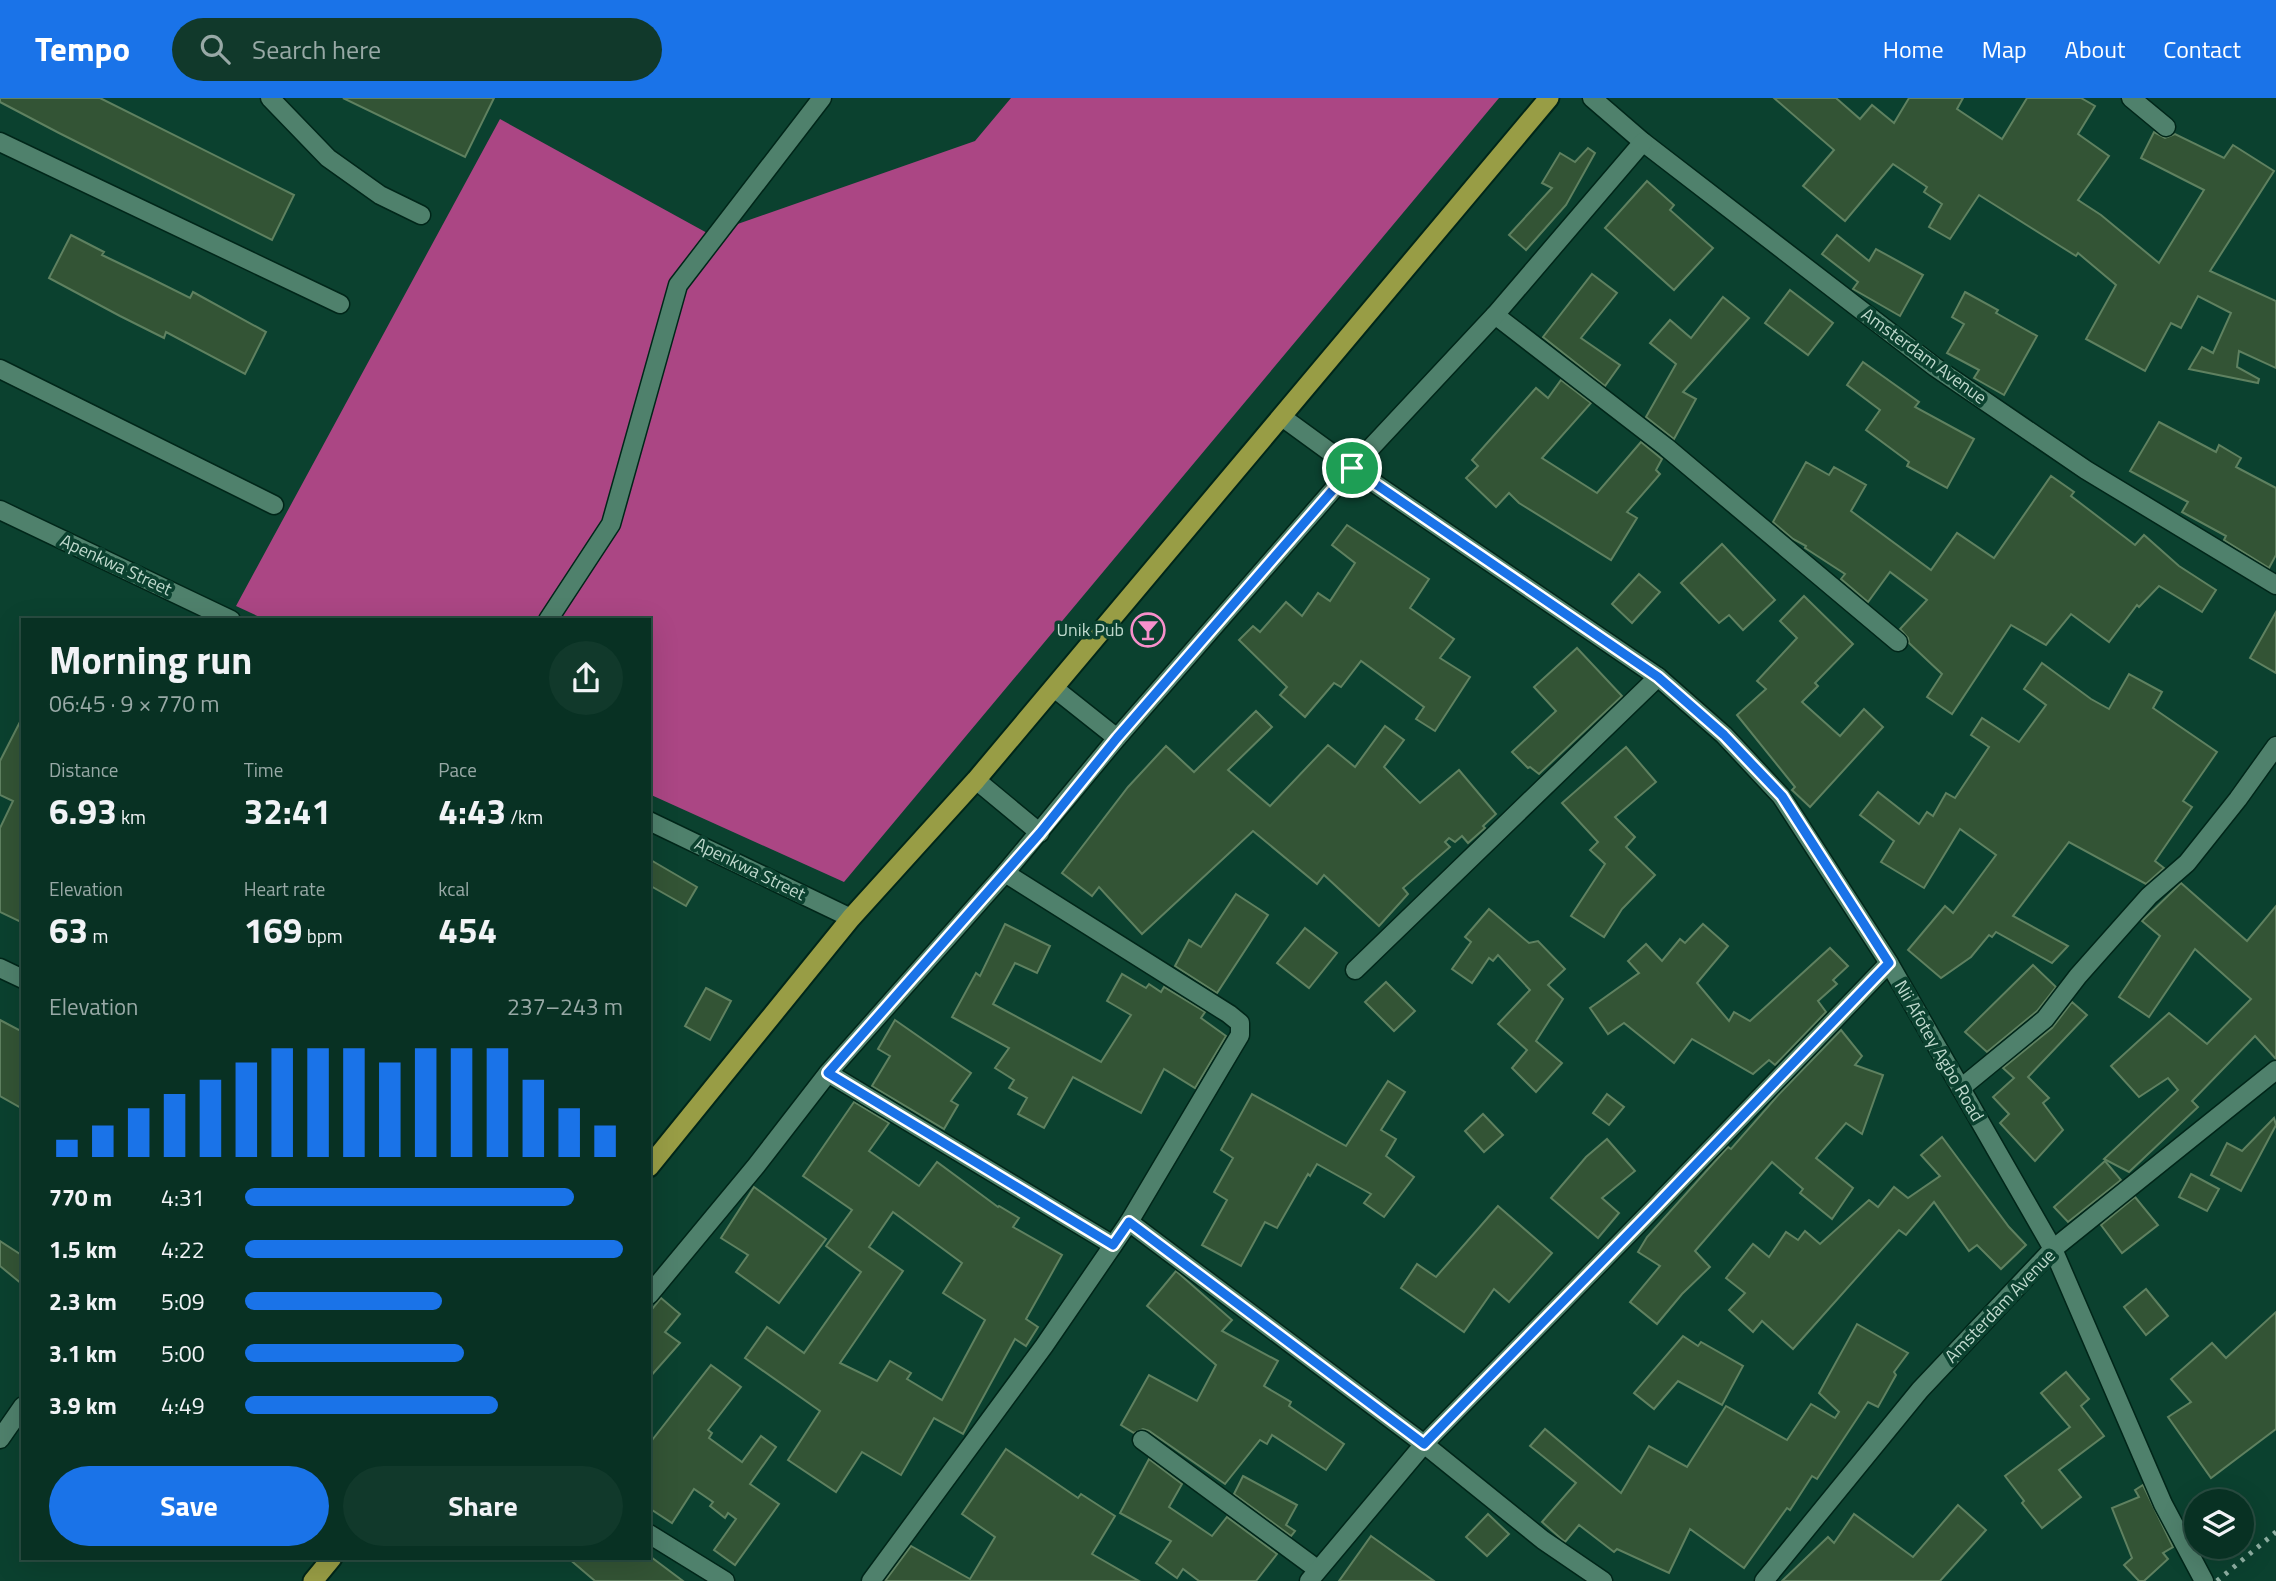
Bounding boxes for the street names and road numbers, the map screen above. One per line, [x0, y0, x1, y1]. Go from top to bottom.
street label: Amsterdam Avenue [1856, 301, 1993, 410]
street label: Apenkwa Street [56, 527, 177, 603]
street label: Apenkwa Street [690, 830, 811, 907]
street label: Nii Afotey Agbo Road [1888, 975, 1991, 1127]
street label: Amsterdam Avenue [1938, 1243, 2061, 1369]

